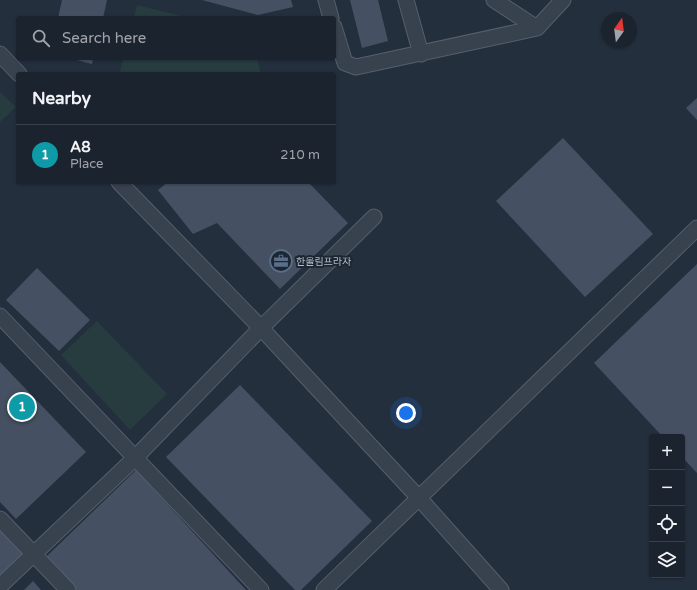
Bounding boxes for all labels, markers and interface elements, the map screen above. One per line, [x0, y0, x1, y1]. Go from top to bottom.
north arrow [601, 12, 637, 48]
search box [16, 16, 336, 60]
icon: search [30, 27, 52, 49]
text: Search here [62, 29, 146, 47]
text: Nearby [32, 88, 91, 109]
text: A8 [70, 138, 91, 156]
text: 1 [41, 147, 49, 163]
text: 210 m [280, 147, 320, 163]
text: Place [70, 156, 103, 172]
office icon: 한울림프라자 [268, 248, 294, 274]
place label: 한울림프라자 [296, 256, 352, 268]
pin: 1 [9, 392, 35, 422]
your location [396, 403, 416, 423]
map controls [649, 434, 685, 578]
button: + [649, 434, 685, 470]
button: − [649, 470, 685, 506]
button: locate [649, 506, 685, 542]
button: layers [649, 542, 685, 578]

